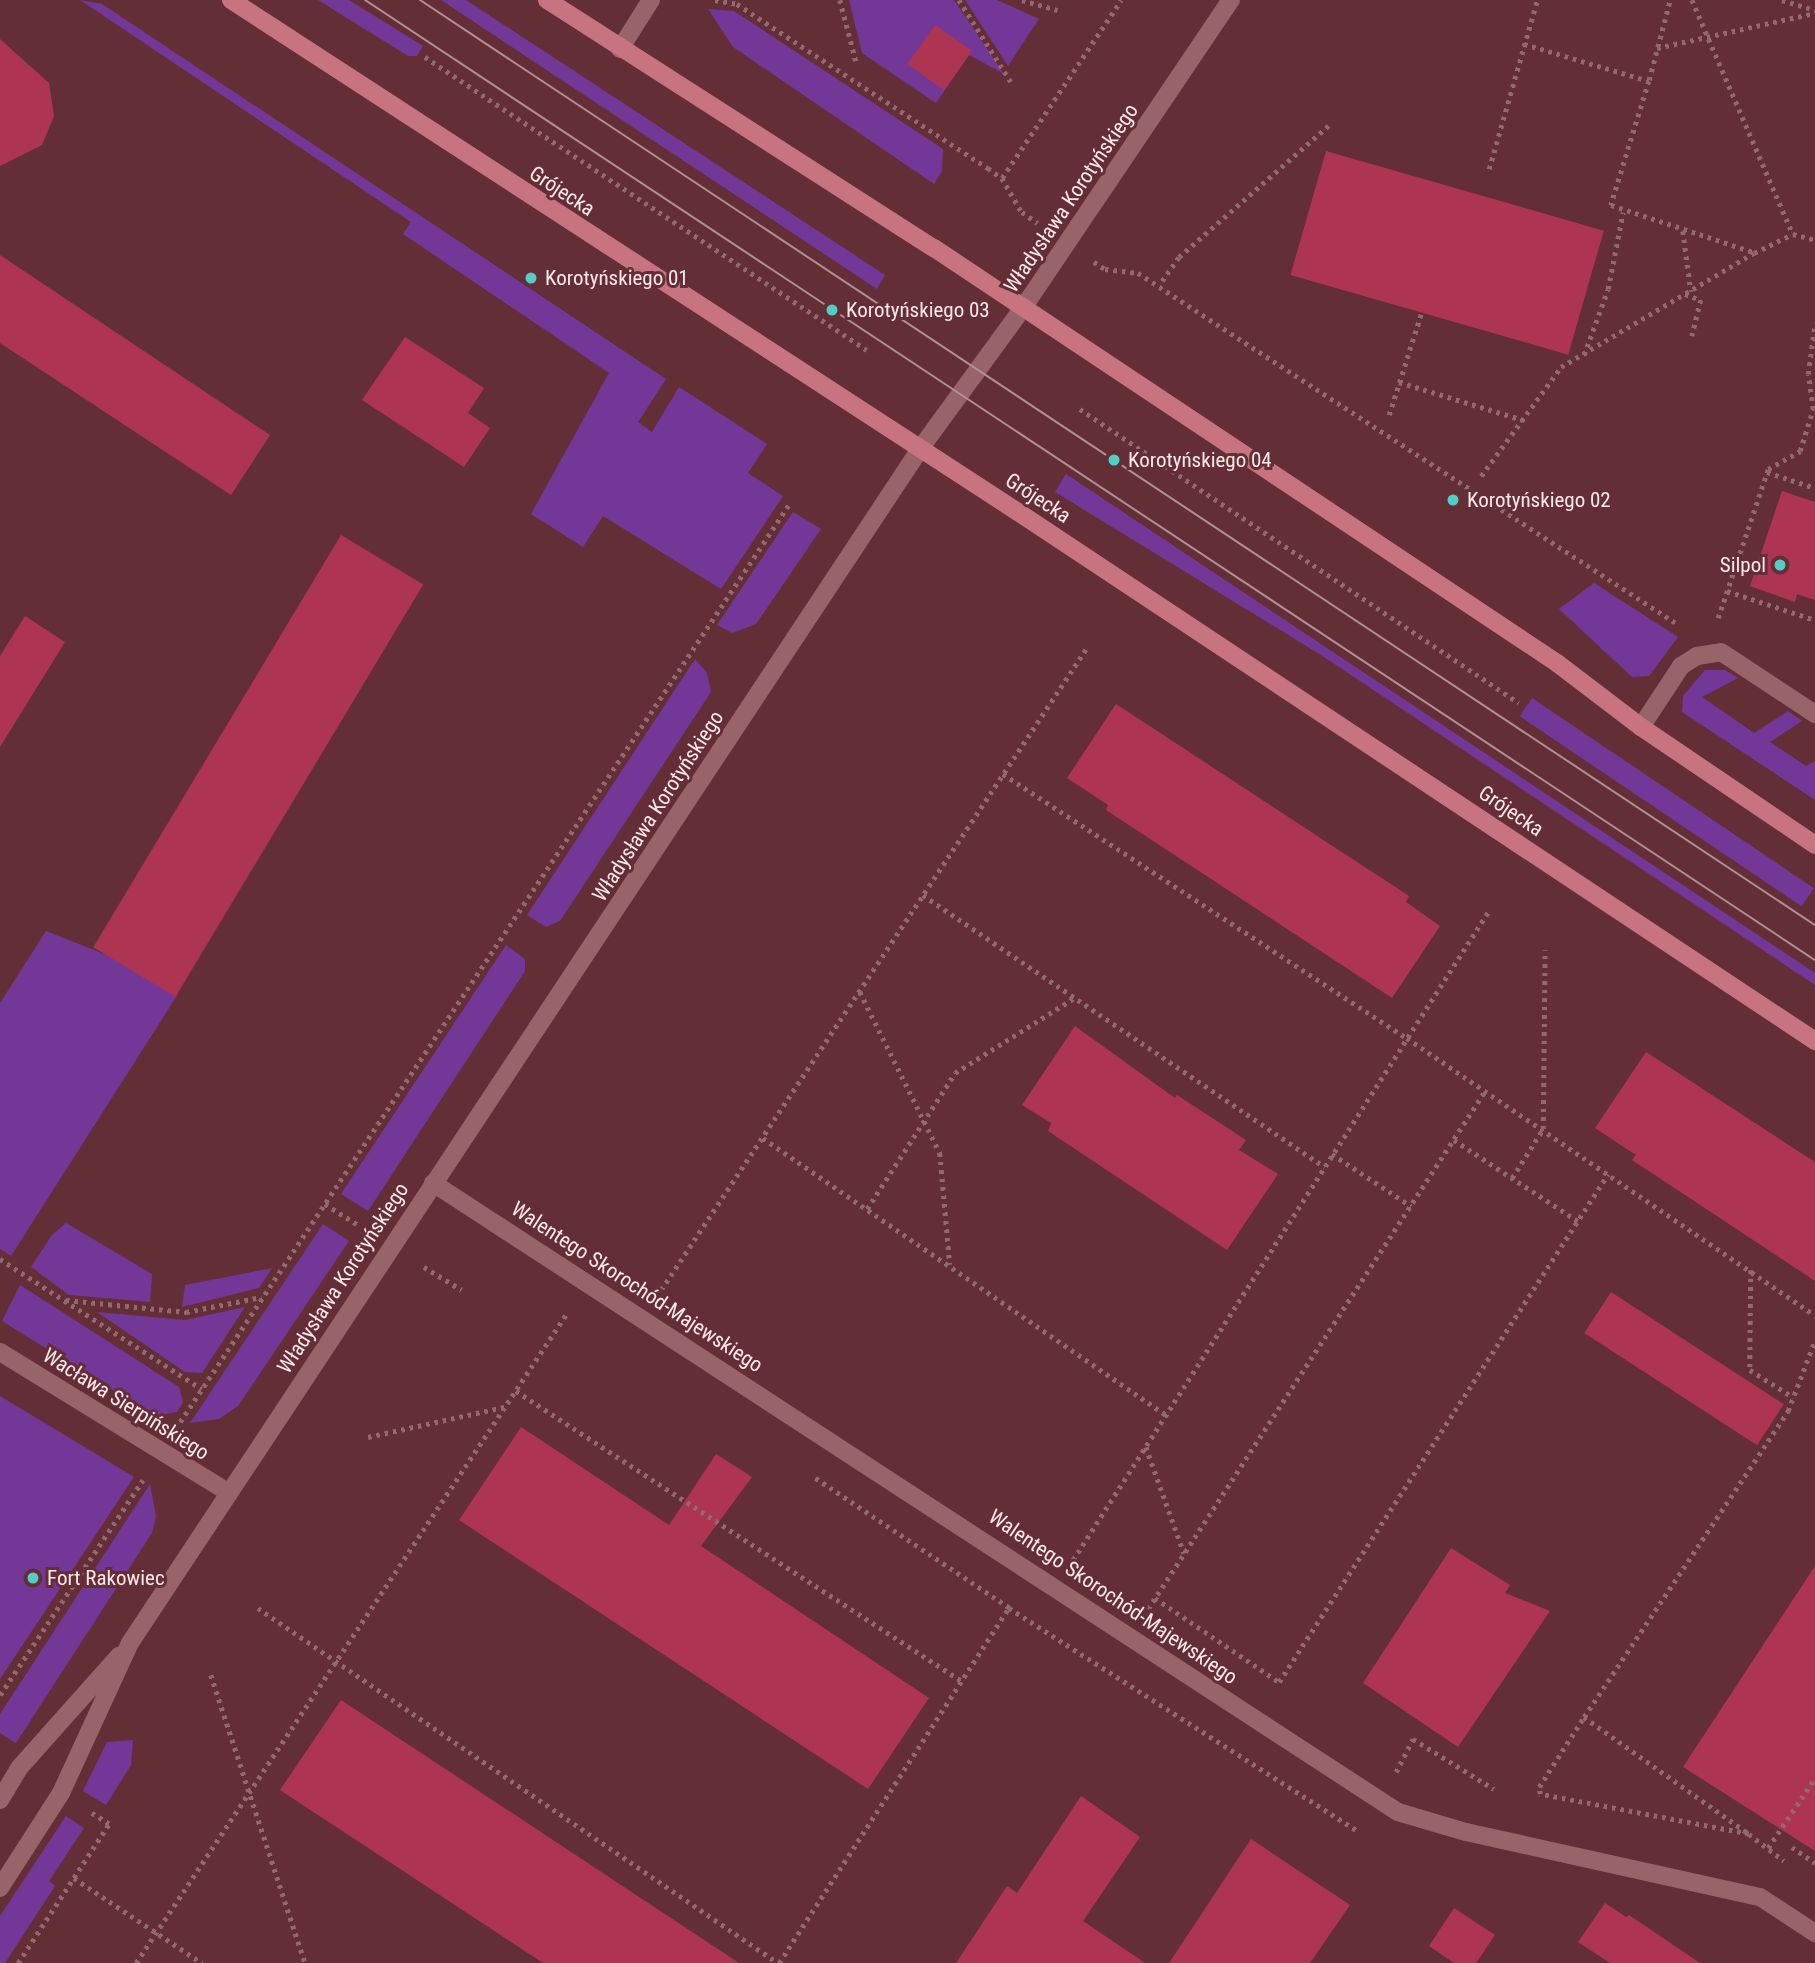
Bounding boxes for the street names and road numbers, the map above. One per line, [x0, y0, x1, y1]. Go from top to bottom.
street label: Władysława Korotyńskiego [998, 99, 1144, 297]
street label: Grójecka [525, 161, 599, 221]
street label: Grójecka [1001, 468, 1075, 528]
street label: Władysława Korotyńskiego [587, 706, 729, 906]
street label: Grójecka [1474, 780, 1548, 842]
street label: Władysława Korotyńskiego [272, 1178, 414, 1378]
street label: Walentego Skorochód-Majewskiego [507, 1196, 767, 1378]
street label: Wacława Sierpińskiego [38, 1343, 214, 1465]
street label: Walentego Skorochód-Majewskiego [984, 1504, 1242, 1690]

